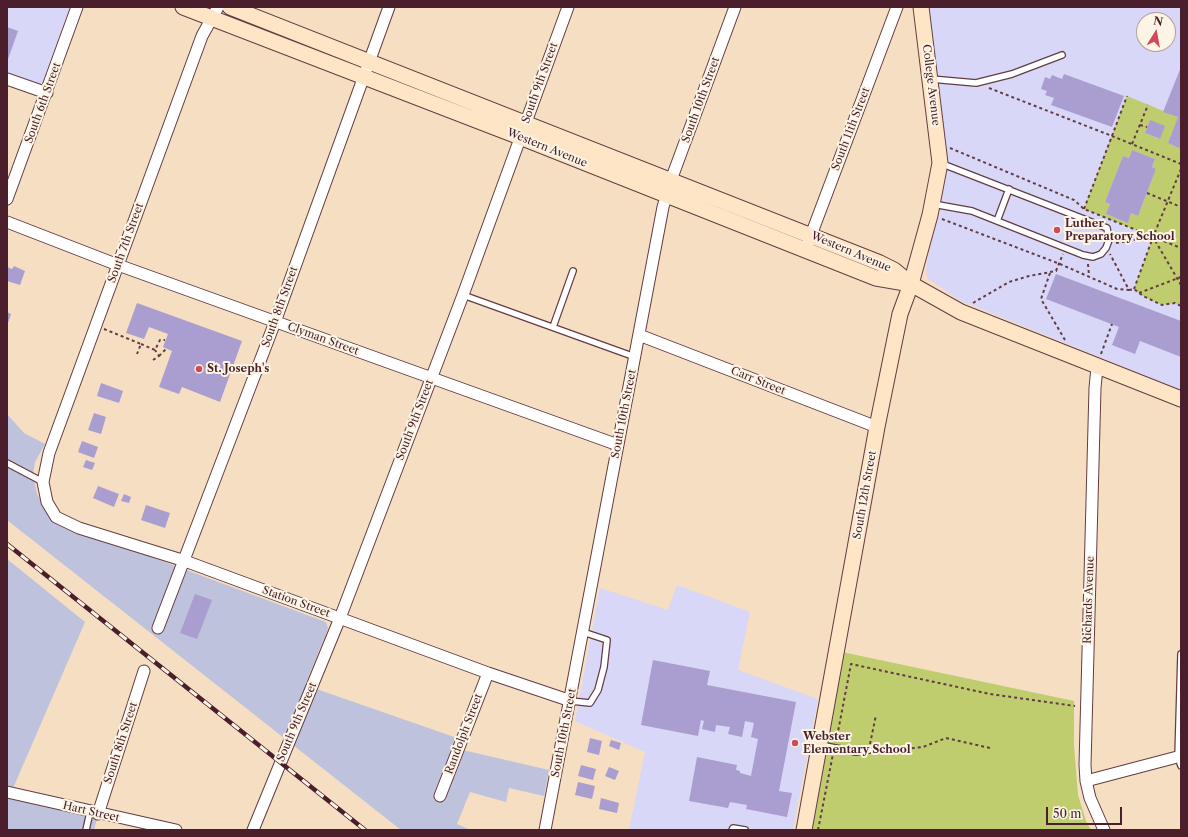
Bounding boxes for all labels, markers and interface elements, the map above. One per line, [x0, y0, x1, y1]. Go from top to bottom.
north arrow [1136, 12, 1176, 52]
text: N [1152, 13, 1164, 29]
street label: South 9th Street [519, 41, 561, 125]
street label: College Avenue [919, 44, 943, 126]
street label: South 10th Street [679, 55, 723, 145]
street label: South 6th Street [22, 61, 64, 145]
street label: South 11th Street [829, 86, 873, 172]
street label: Western Avenue [505, 126, 589, 170]
street label: South 7th Street [105, 201, 147, 285]
place label: Luther Preparatory School [1065, 217, 1175, 243]
marker: Luther Preparatory School [1052, 225, 1062, 235]
street label: Western Avenue [809, 229, 893, 275]
street label: South 8th Street [259, 265, 301, 349]
street label: Clyman Street [286, 320, 360, 358]
place label: St. Joseph's [207, 362, 269, 376]
marker: St. Joseph's [194, 364, 204, 374]
street label: Carr Street [729, 364, 787, 398]
street label: South 10th Street [609, 368, 639, 460]
street label: South 9th Street [394, 378, 436, 462]
street label: South 12th Street [851, 450, 879, 540]
street label: Richards Avenue [1081, 556, 1097, 644]
street label: Station Street [260, 584, 332, 620]
street label: South 9th Street [274, 680, 320, 764]
street label: South 10th Street [549, 687, 579, 779]
street label: Randolph Street [443, 692, 485, 776]
street label: South 8th Street [102, 700, 140, 786]
place label: Webster Elementary School [803, 730, 911, 756]
marker: Webster Elementary School [790, 738, 800, 748]
street label: Hart Street [61, 799, 121, 825]
scale bar [1048, 799, 1124, 825]
text: 50 m [1053, 806, 1082, 821]

